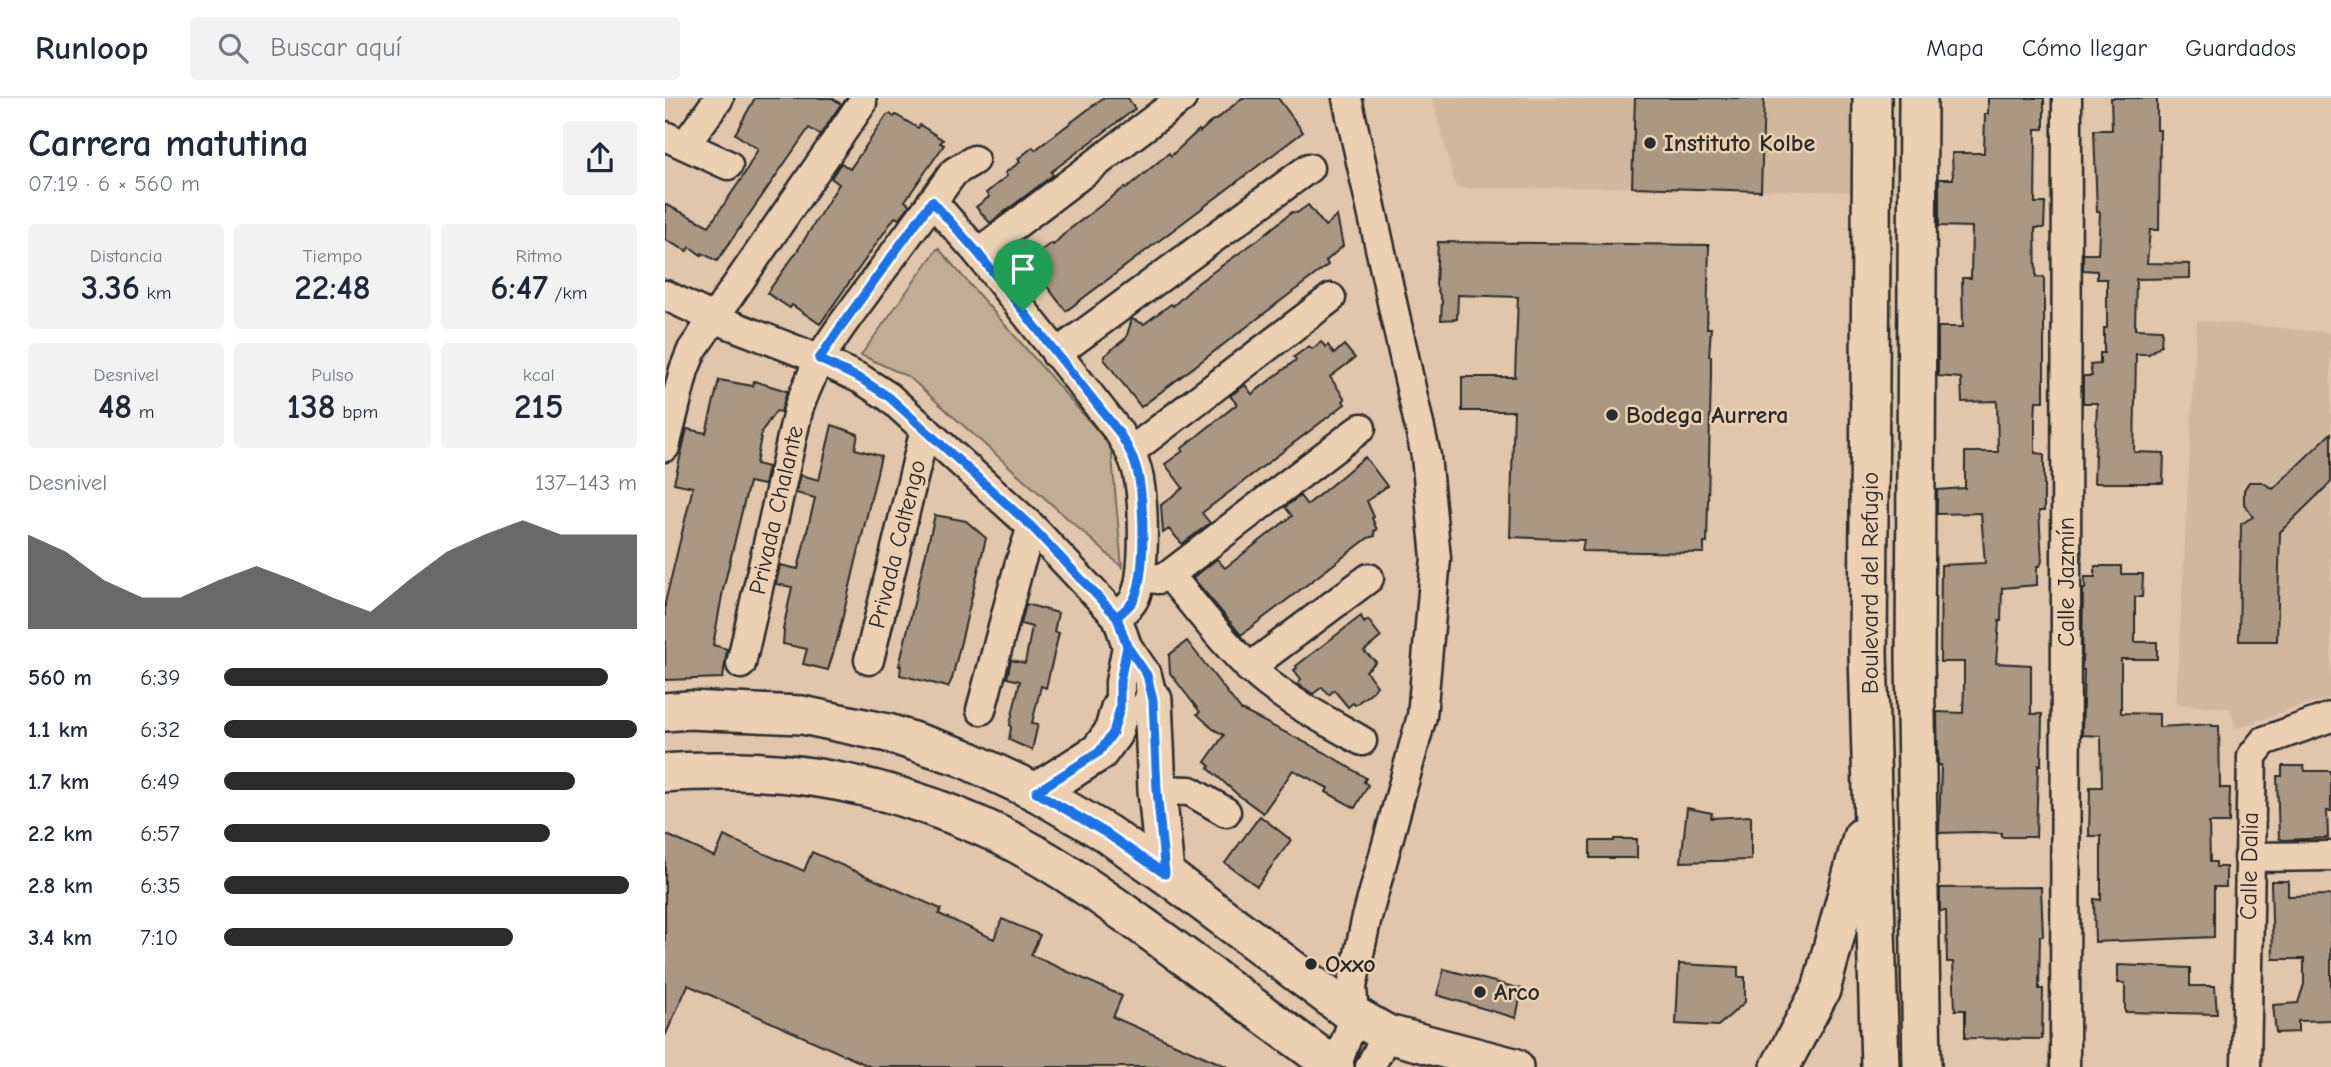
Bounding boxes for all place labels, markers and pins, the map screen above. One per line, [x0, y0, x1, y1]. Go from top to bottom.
place label: Instituto Kolbe [1664, 129, 1815, 157]
marker: Instituto Kolbe [1642, 135, 1658, 151]
pin [993, 239, 1053, 311]
place label: Bodega Aurrera [1626, 401, 1789, 429]
marker: Bodega Aurrera [1604, 407, 1620, 423]
place label: Oxxo [1325, 950, 1376, 978]
marker: Oxxo [1303, 956, 1319, 972]
place label: Arco [1494, 978, 1540, 1006]
marker: Arco [1472, 984, 1488, 1000]

